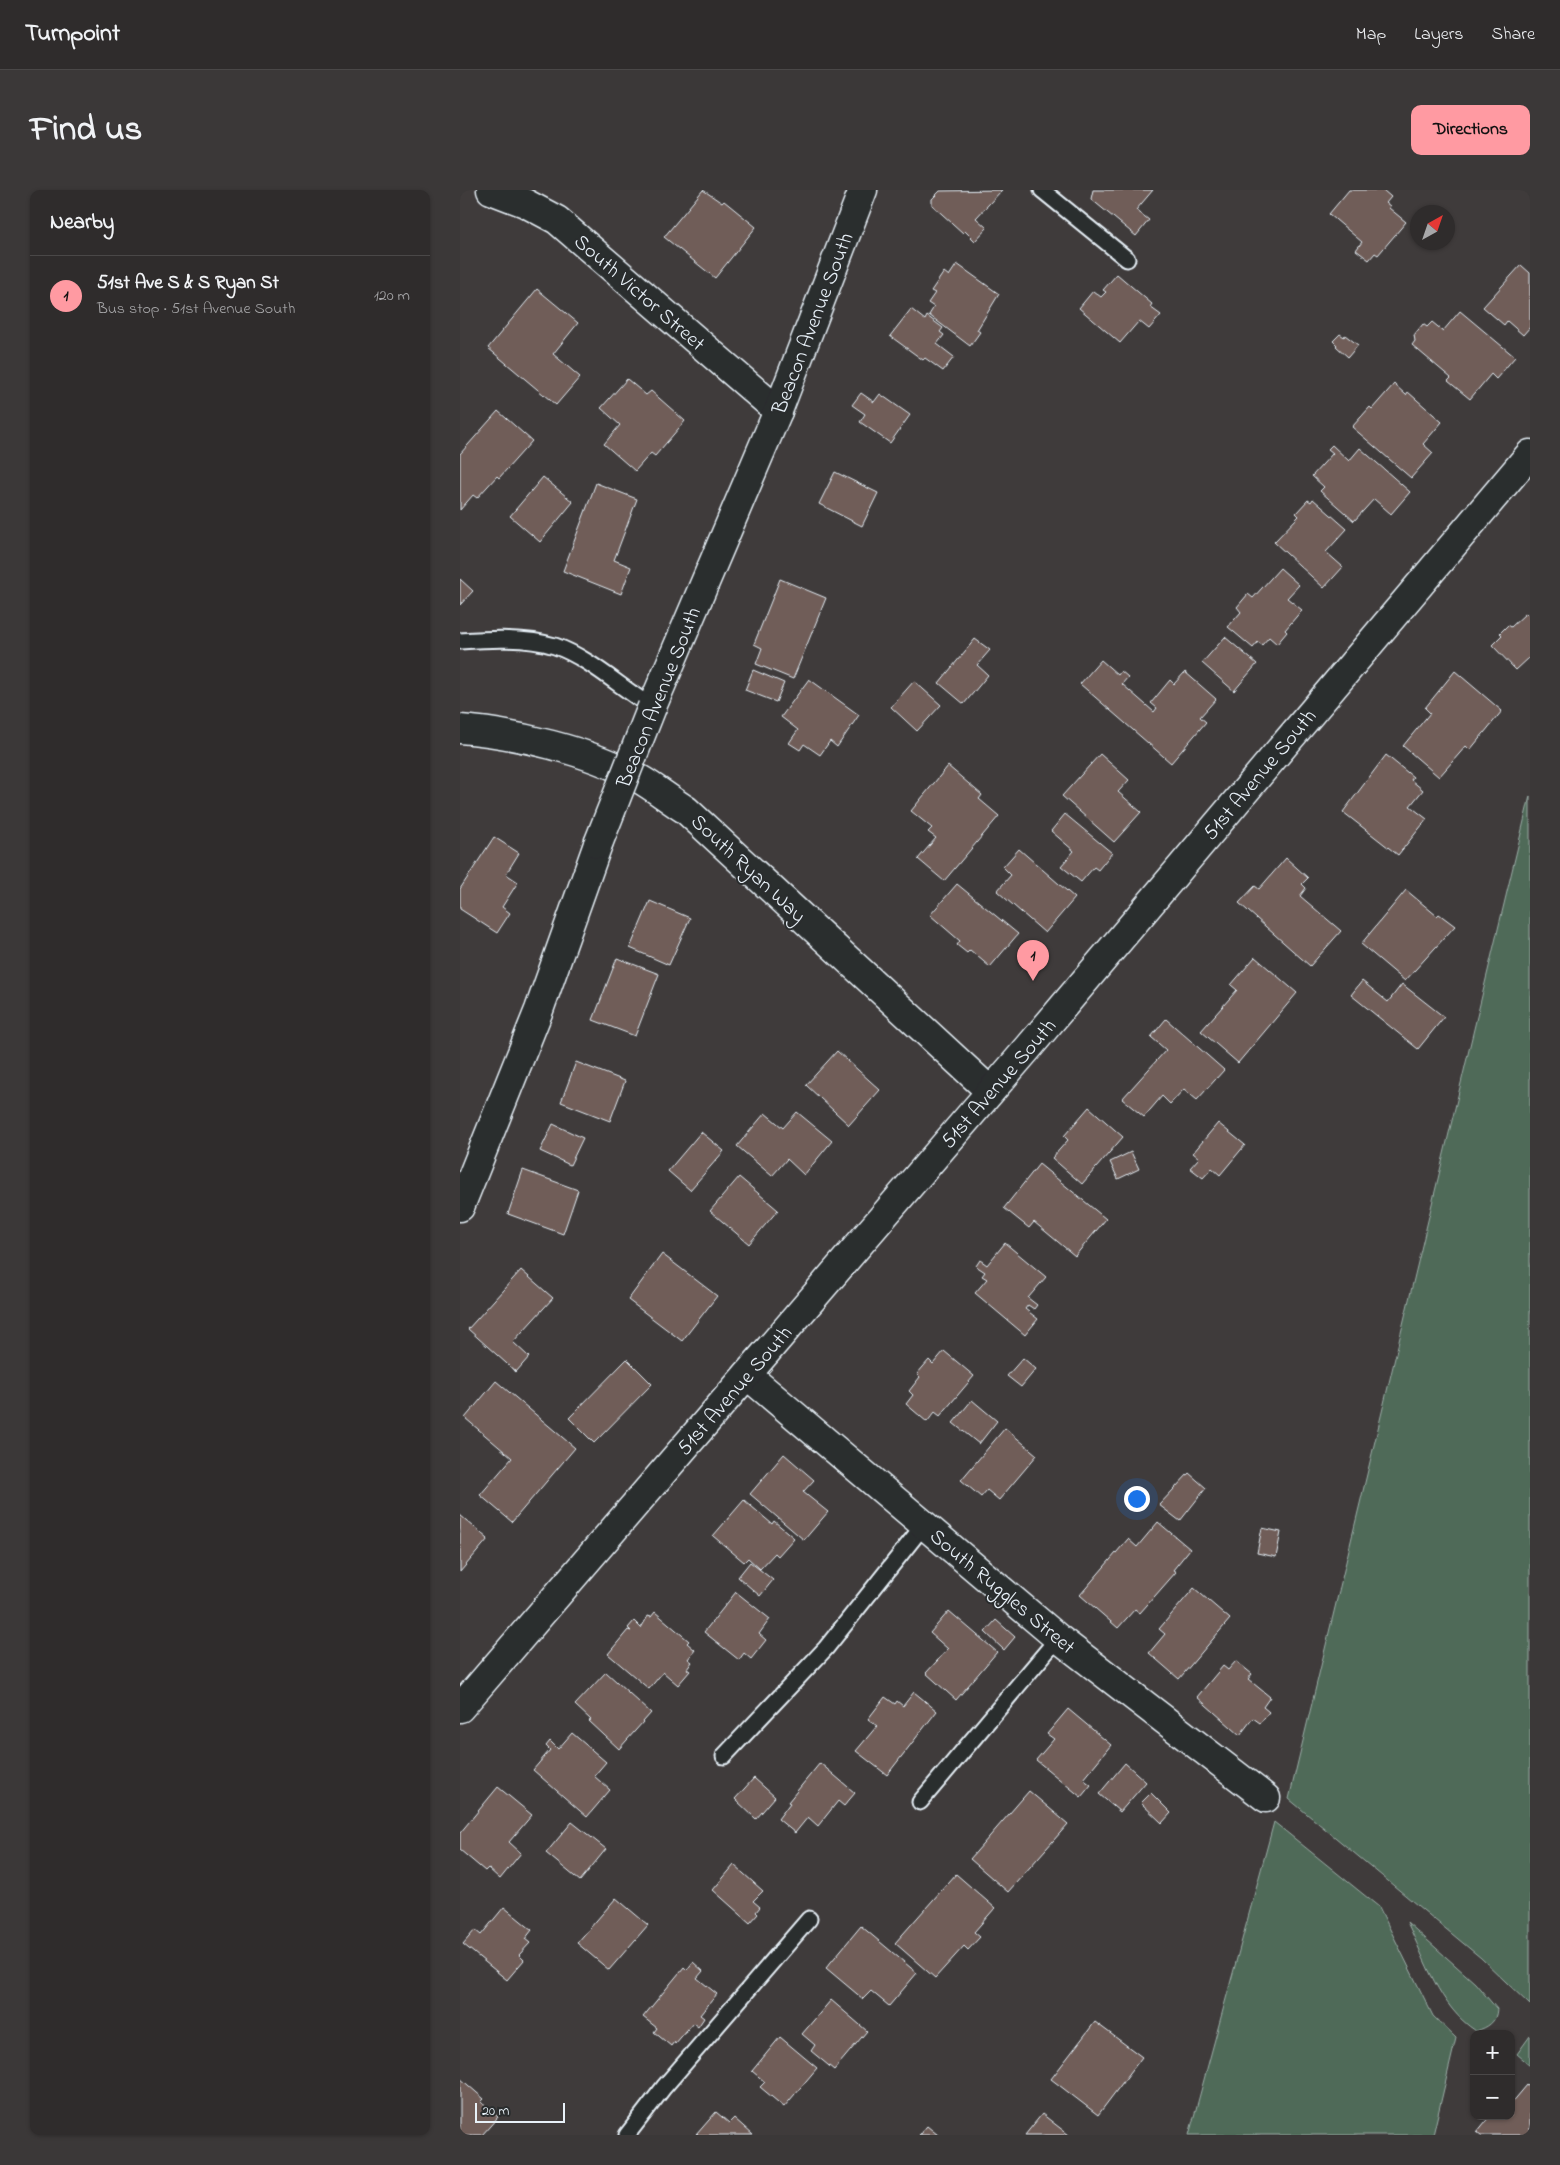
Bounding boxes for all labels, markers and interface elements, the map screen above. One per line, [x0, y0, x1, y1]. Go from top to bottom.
text: Turnpoint [25, 17, 120, 52]
text: Map [1356, 22, 1386, 48]
text: Layers [1414, 22, 1464, 48]
text: Share [1492, 22, 1535, 48]
text: Find us [30, 105, 142, 156]
button: Directions [1411, 105, 1530, 155]
north arrow [1410, 205, 1455, 250]
text: Nearby [50, 208, 114, 238]
street label: South Victor Street [566, 228, 711, 359]
street label: Beacon Avenue South [765, 229, 862, 420]
text: 51st Ave S & S Ryan St [97, 270, 279, 297]
text: 1 [63, 284, 69, 308]
text: 120 m [374, 284, 410, 308]
text: Bus stop · 51st Avenue South [97, 297, 295, 321]
street label: Beacon Avenue South [610, 603, 710, 793]
street label: 51st Avenue South [1197, 703, 1324, 847]
street label: South Ryan Way [682, 808, 812, 932]
pin: 1 [1017, 940, 1049, 981]
street label: 51st Avenue South [935, 1013, 1064, 1156]
street label: 51st Avenue South [671, 1320, 800, 1463]
your location [1124, 1486, 1150, 1512]
street label: South Ruggles Street [921, 1523, 1081, 1664]
map controls [1470, 2030, 1515, 2120]
button: + [1470, 2030, 1515, 2075]
button: − [1470, 2075, 1515, 2120]
scale bar [475, 2100, 565, 2123]
text: 20 m [482, 2101, 509, 2122]

